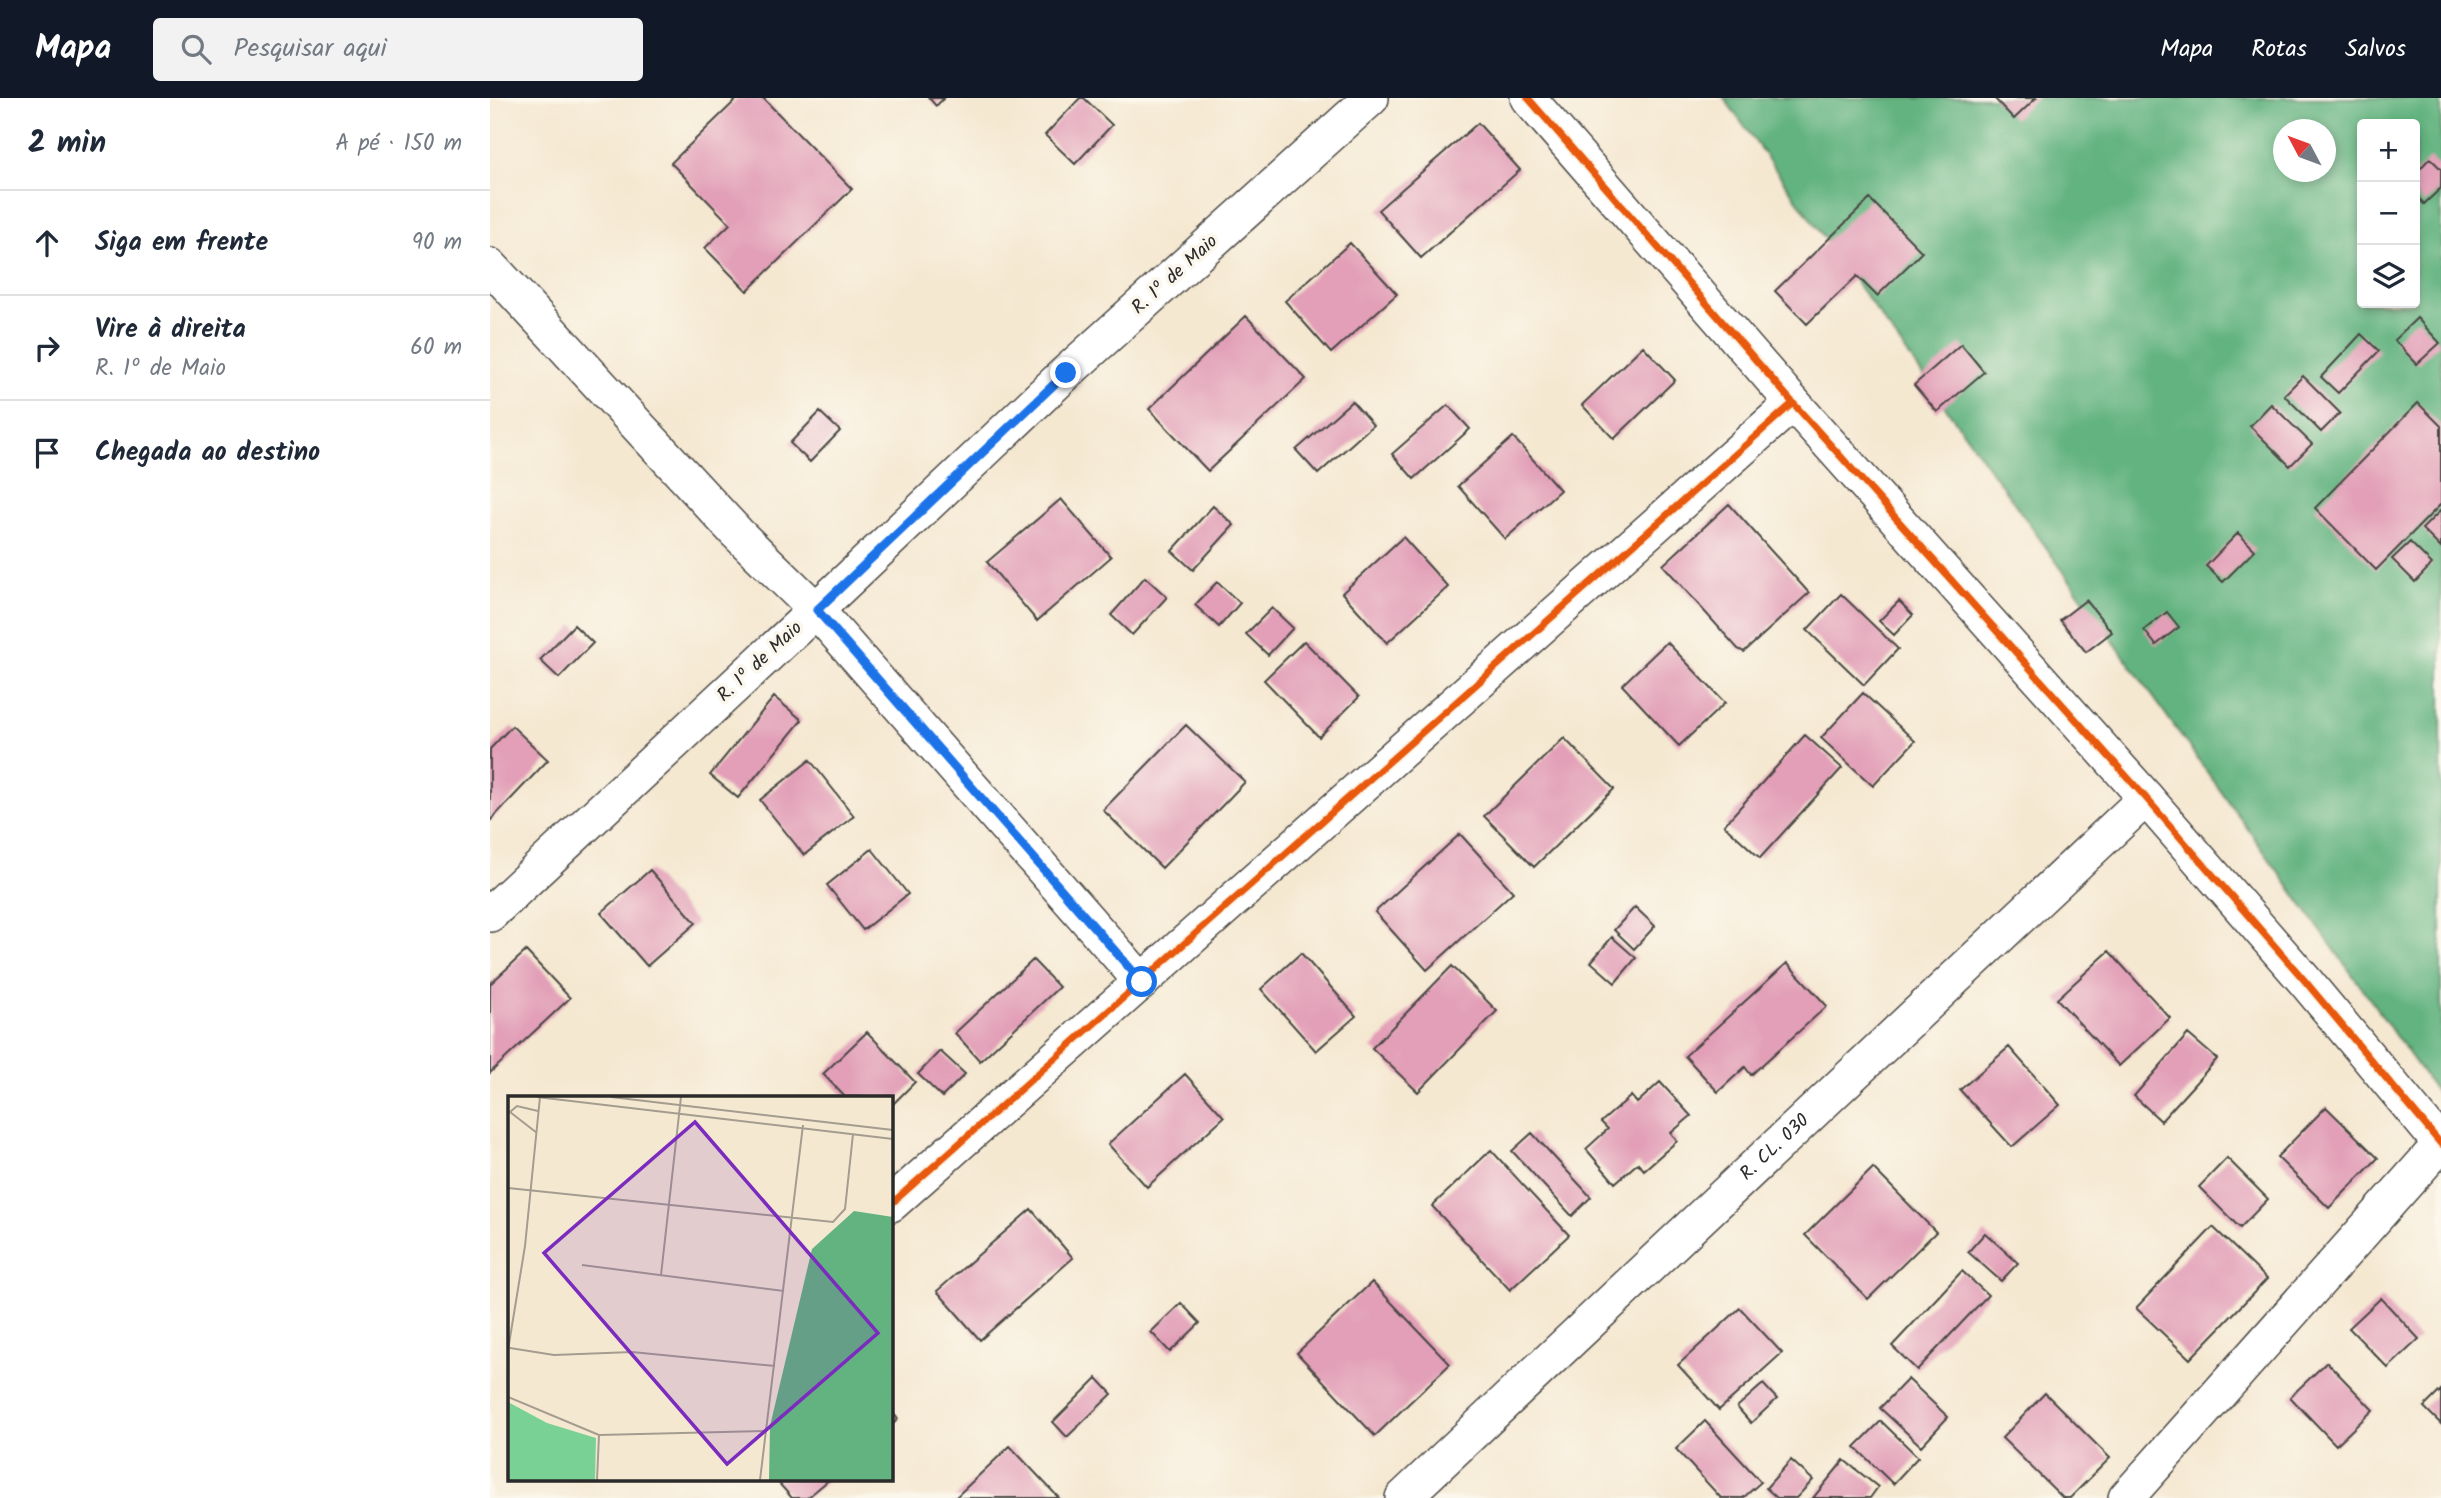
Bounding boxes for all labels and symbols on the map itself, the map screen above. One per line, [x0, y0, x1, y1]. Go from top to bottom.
north arrow [2273, 119, 2336, 182]
street label: R. 1º de Maio [1125, 228, 1225, 322]
route end [1050, 357, 1081, 388]
street label: R. 1º de Maio [710, 614, 810, 710]
route start [1126, 966, 1157, 997]
inset map [508, 1096, 892, 1480]
street label: R. CL. 030 [1733, 1107, 1817, 1188]

